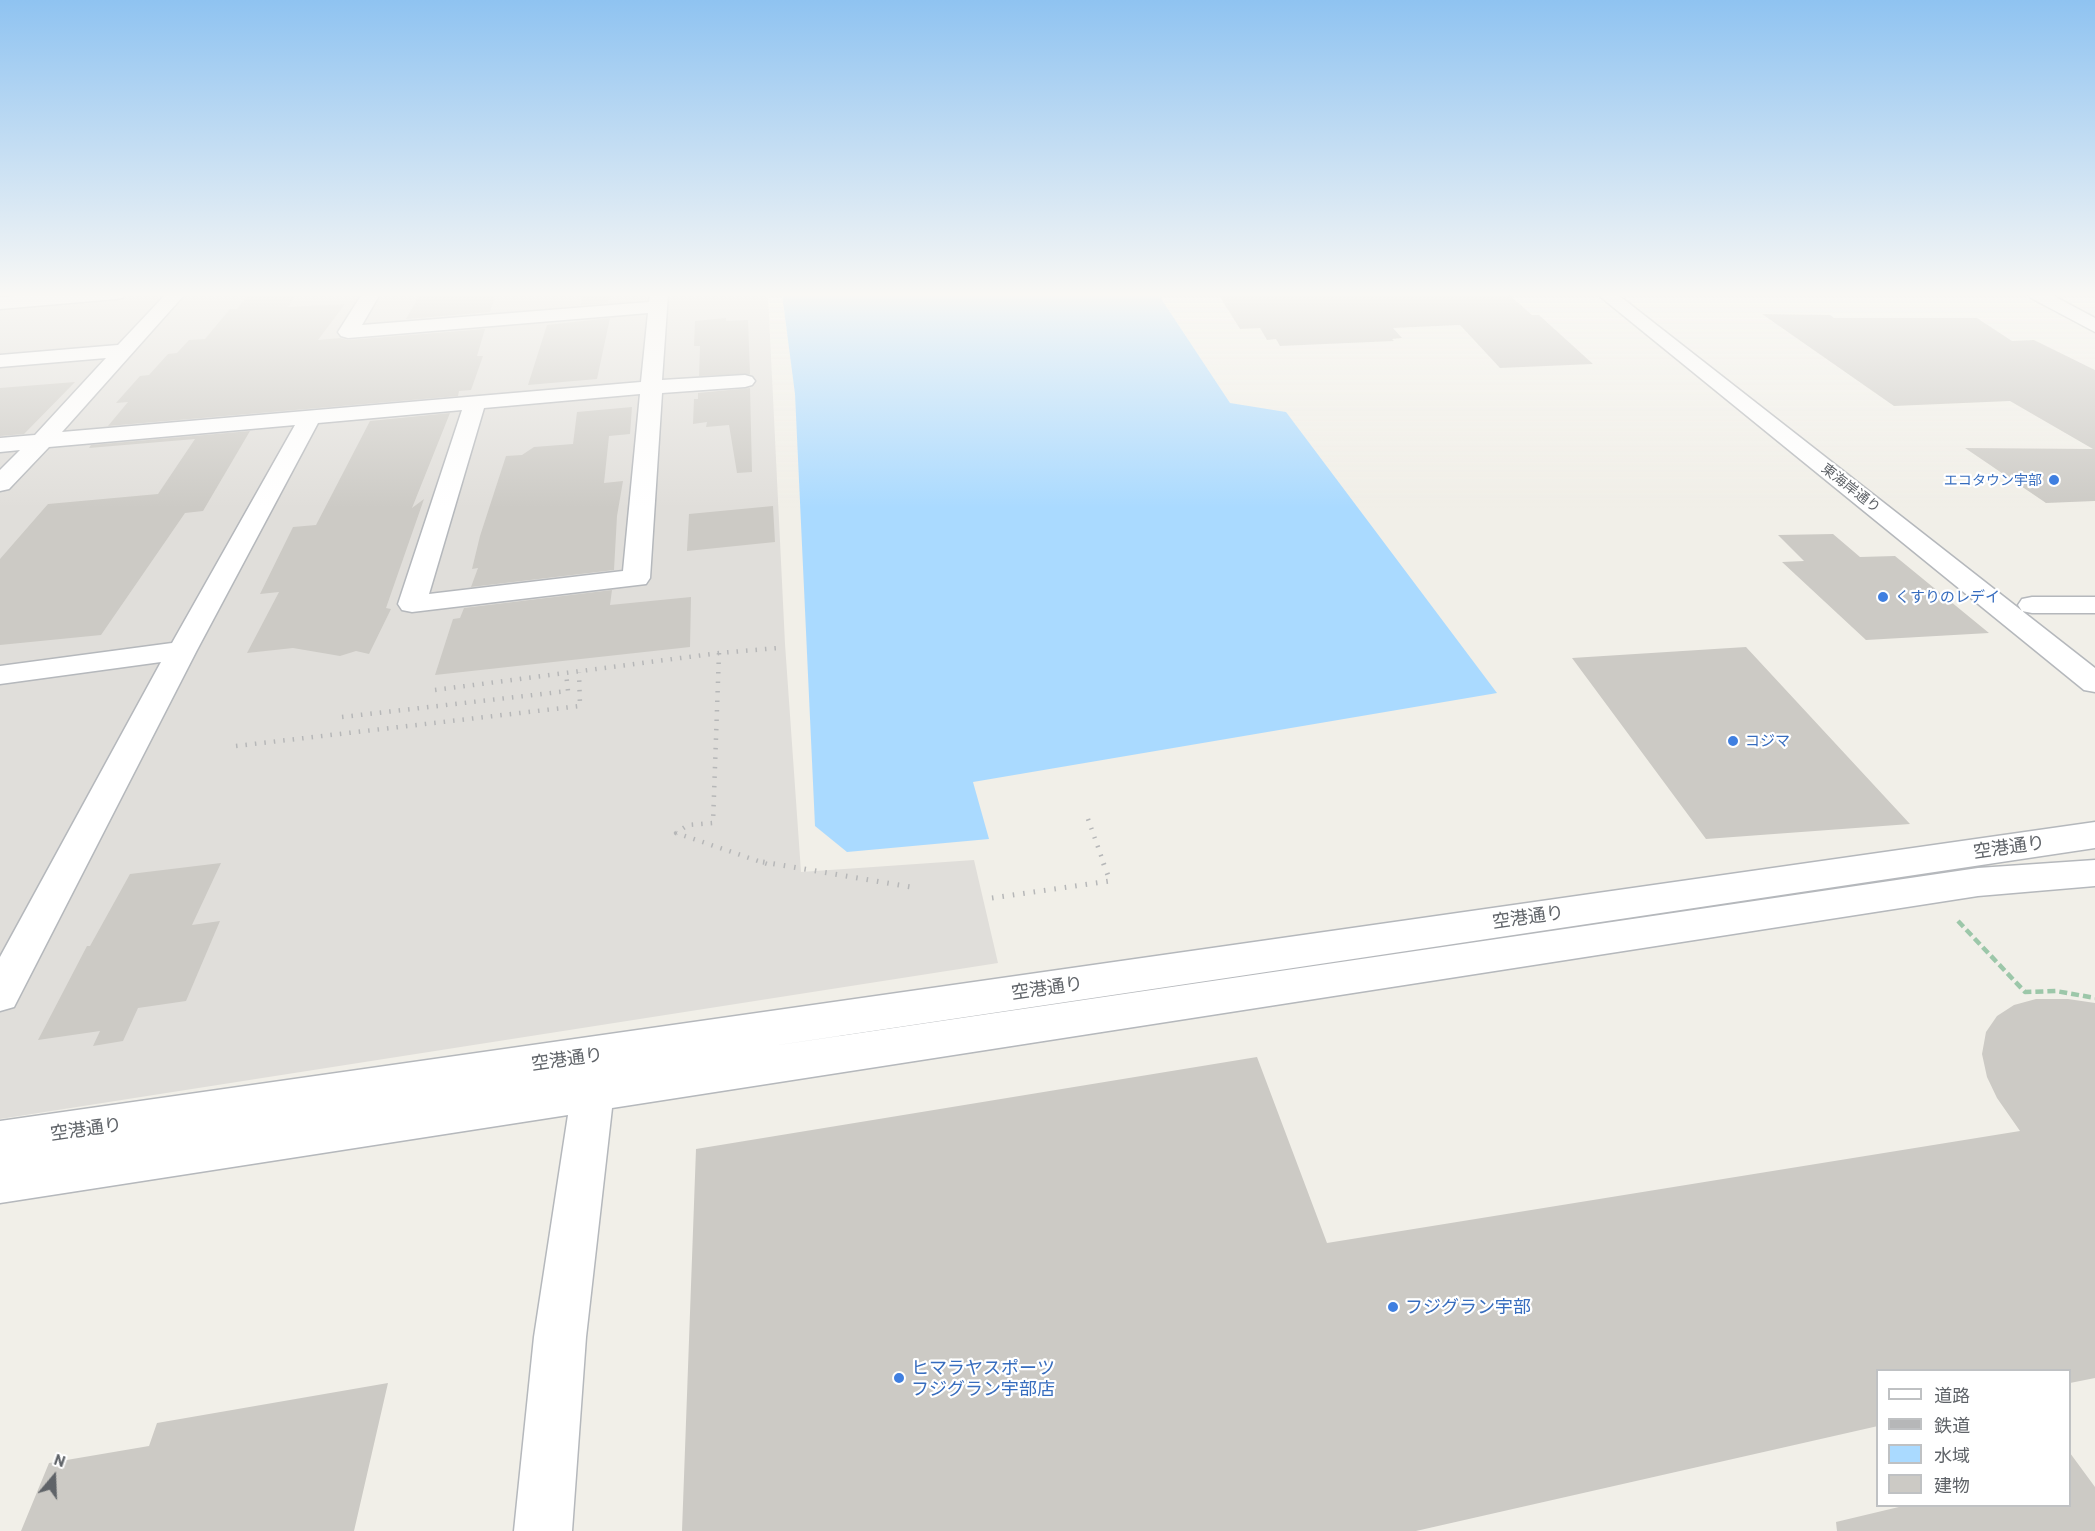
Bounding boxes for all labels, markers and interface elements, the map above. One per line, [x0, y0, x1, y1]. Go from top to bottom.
street label: 東海岸通り [1818, 460, 1884, 516]
place label: エコタウン宇部 [1944, 472, 2042, 488]
marker: エコタウン宇部 [2047, 473, 2061, 487]
place label: くすりのレデイ [1895, 588, 2000, 606]
marker: くすりのレデイ [1876, 590, 1890, 604]
place label: コジマ [1745, 732, 1790, 750]
marker: コジマ [1726, 734, 1740, 748]
street label: 空港通り [1972, 831, 2046, 863]
street label: 空港通り [1491, 901, 1565, 933]
street label: 空港通り [1010, 972, 1084, 1004]
street label: 空港通り [530, 1043, 604, 1075]
street label: 空港通り [49, 1113, 123, 1145]
place label: フジグラン宇部 [1405, 1296, 1531, 1318]
marker: フジグラン宇部 [1386, 1300, 1400, 1314]
place label: ヒマラヤスポーツ フジグラン宇部店 [911, 1357, 1055, 1400]
legend [1876, 1369, 2071, 1507]
marker: ヒマラヤスポーツ フジグラン宇部店 [892, 1371, 906, 1385]
text: 道路 [1934, 1384, 1970, 1406]
text: 鉄道 [1934, 1414, 1970, 1436]
text: 水域 [1934, 1444, 1970, 1466]
north arrow [24, 1447, 84, 1507]
text: N [52, 1449, 68, 1470]
text: 建物 [1934, 1474, 1970, 1496]

